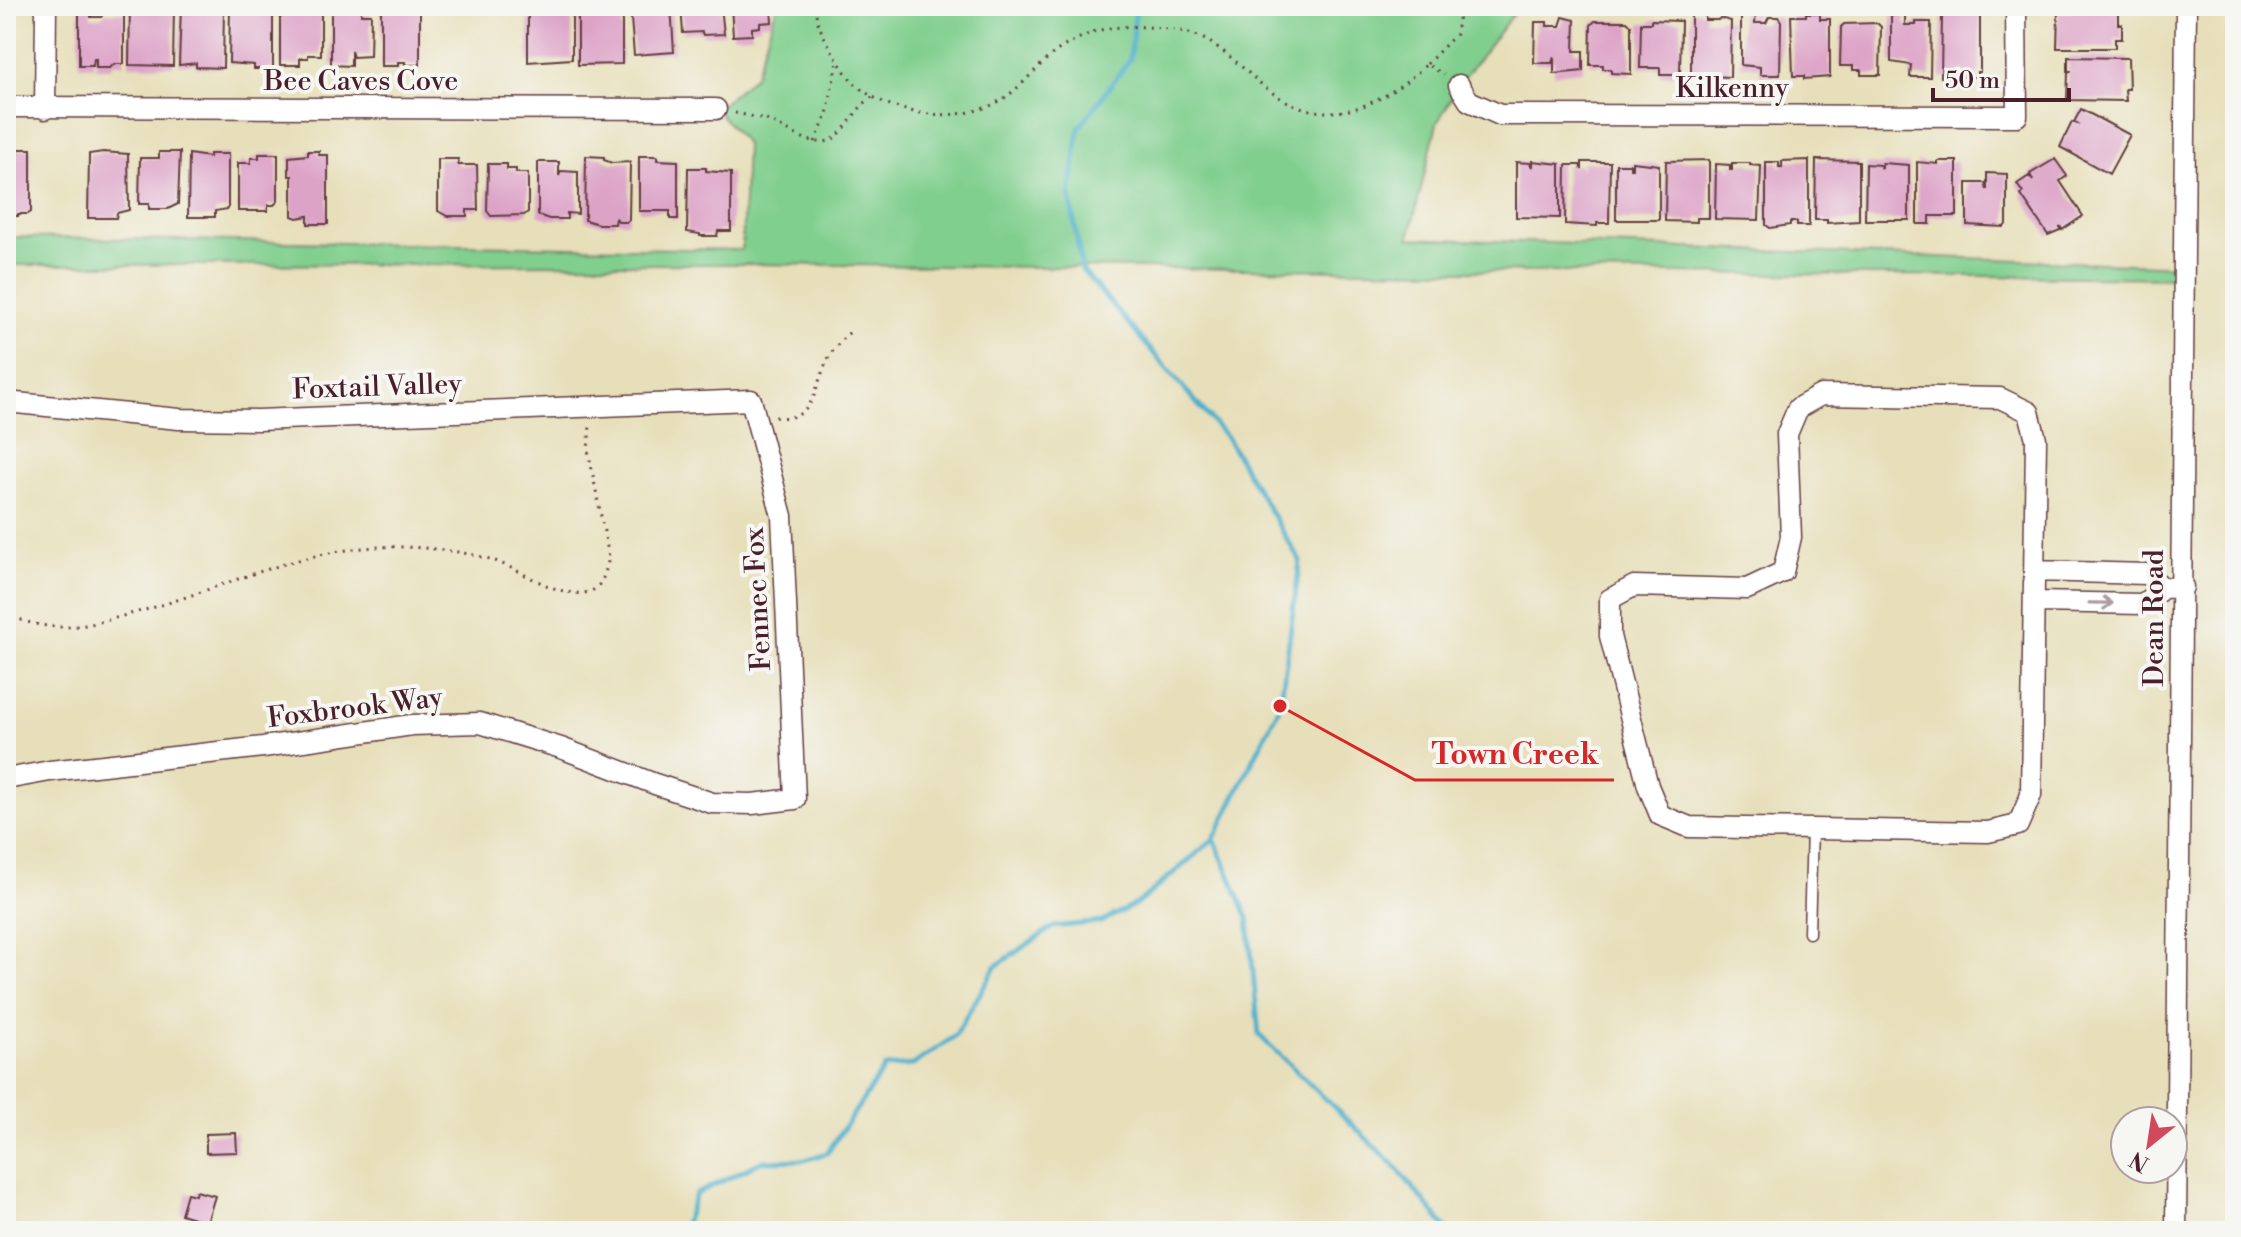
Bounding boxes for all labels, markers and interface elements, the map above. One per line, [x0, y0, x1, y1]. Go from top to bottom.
scale bar [1933, 52, 2069, 102]
street label: Bee Caves Cove [263, 64, 458, 99]
text: 50 m [1945, 66, 2000, 96]
street label: Kilkenny [1675, 71, 1789, 106]
street label: Foxtail Valley [292, 367, 463, 407]
street label: Fennec Fox [737, 525, 779, 672]
street label: Dean Road [2137, 549, 2172, 687]
one-way arrow [2087, 596, 2114, 611]
street label: Foxbrook Way [265, 680, 445, 736]
callout: Town Creek [1415, 726, 1614, 780]
text: Town Creek [1432, 736, 1599, 774]
north arrow [2109, 1105, 2189, 1185]
text: N [2125, 1145, 2154, 1177]

